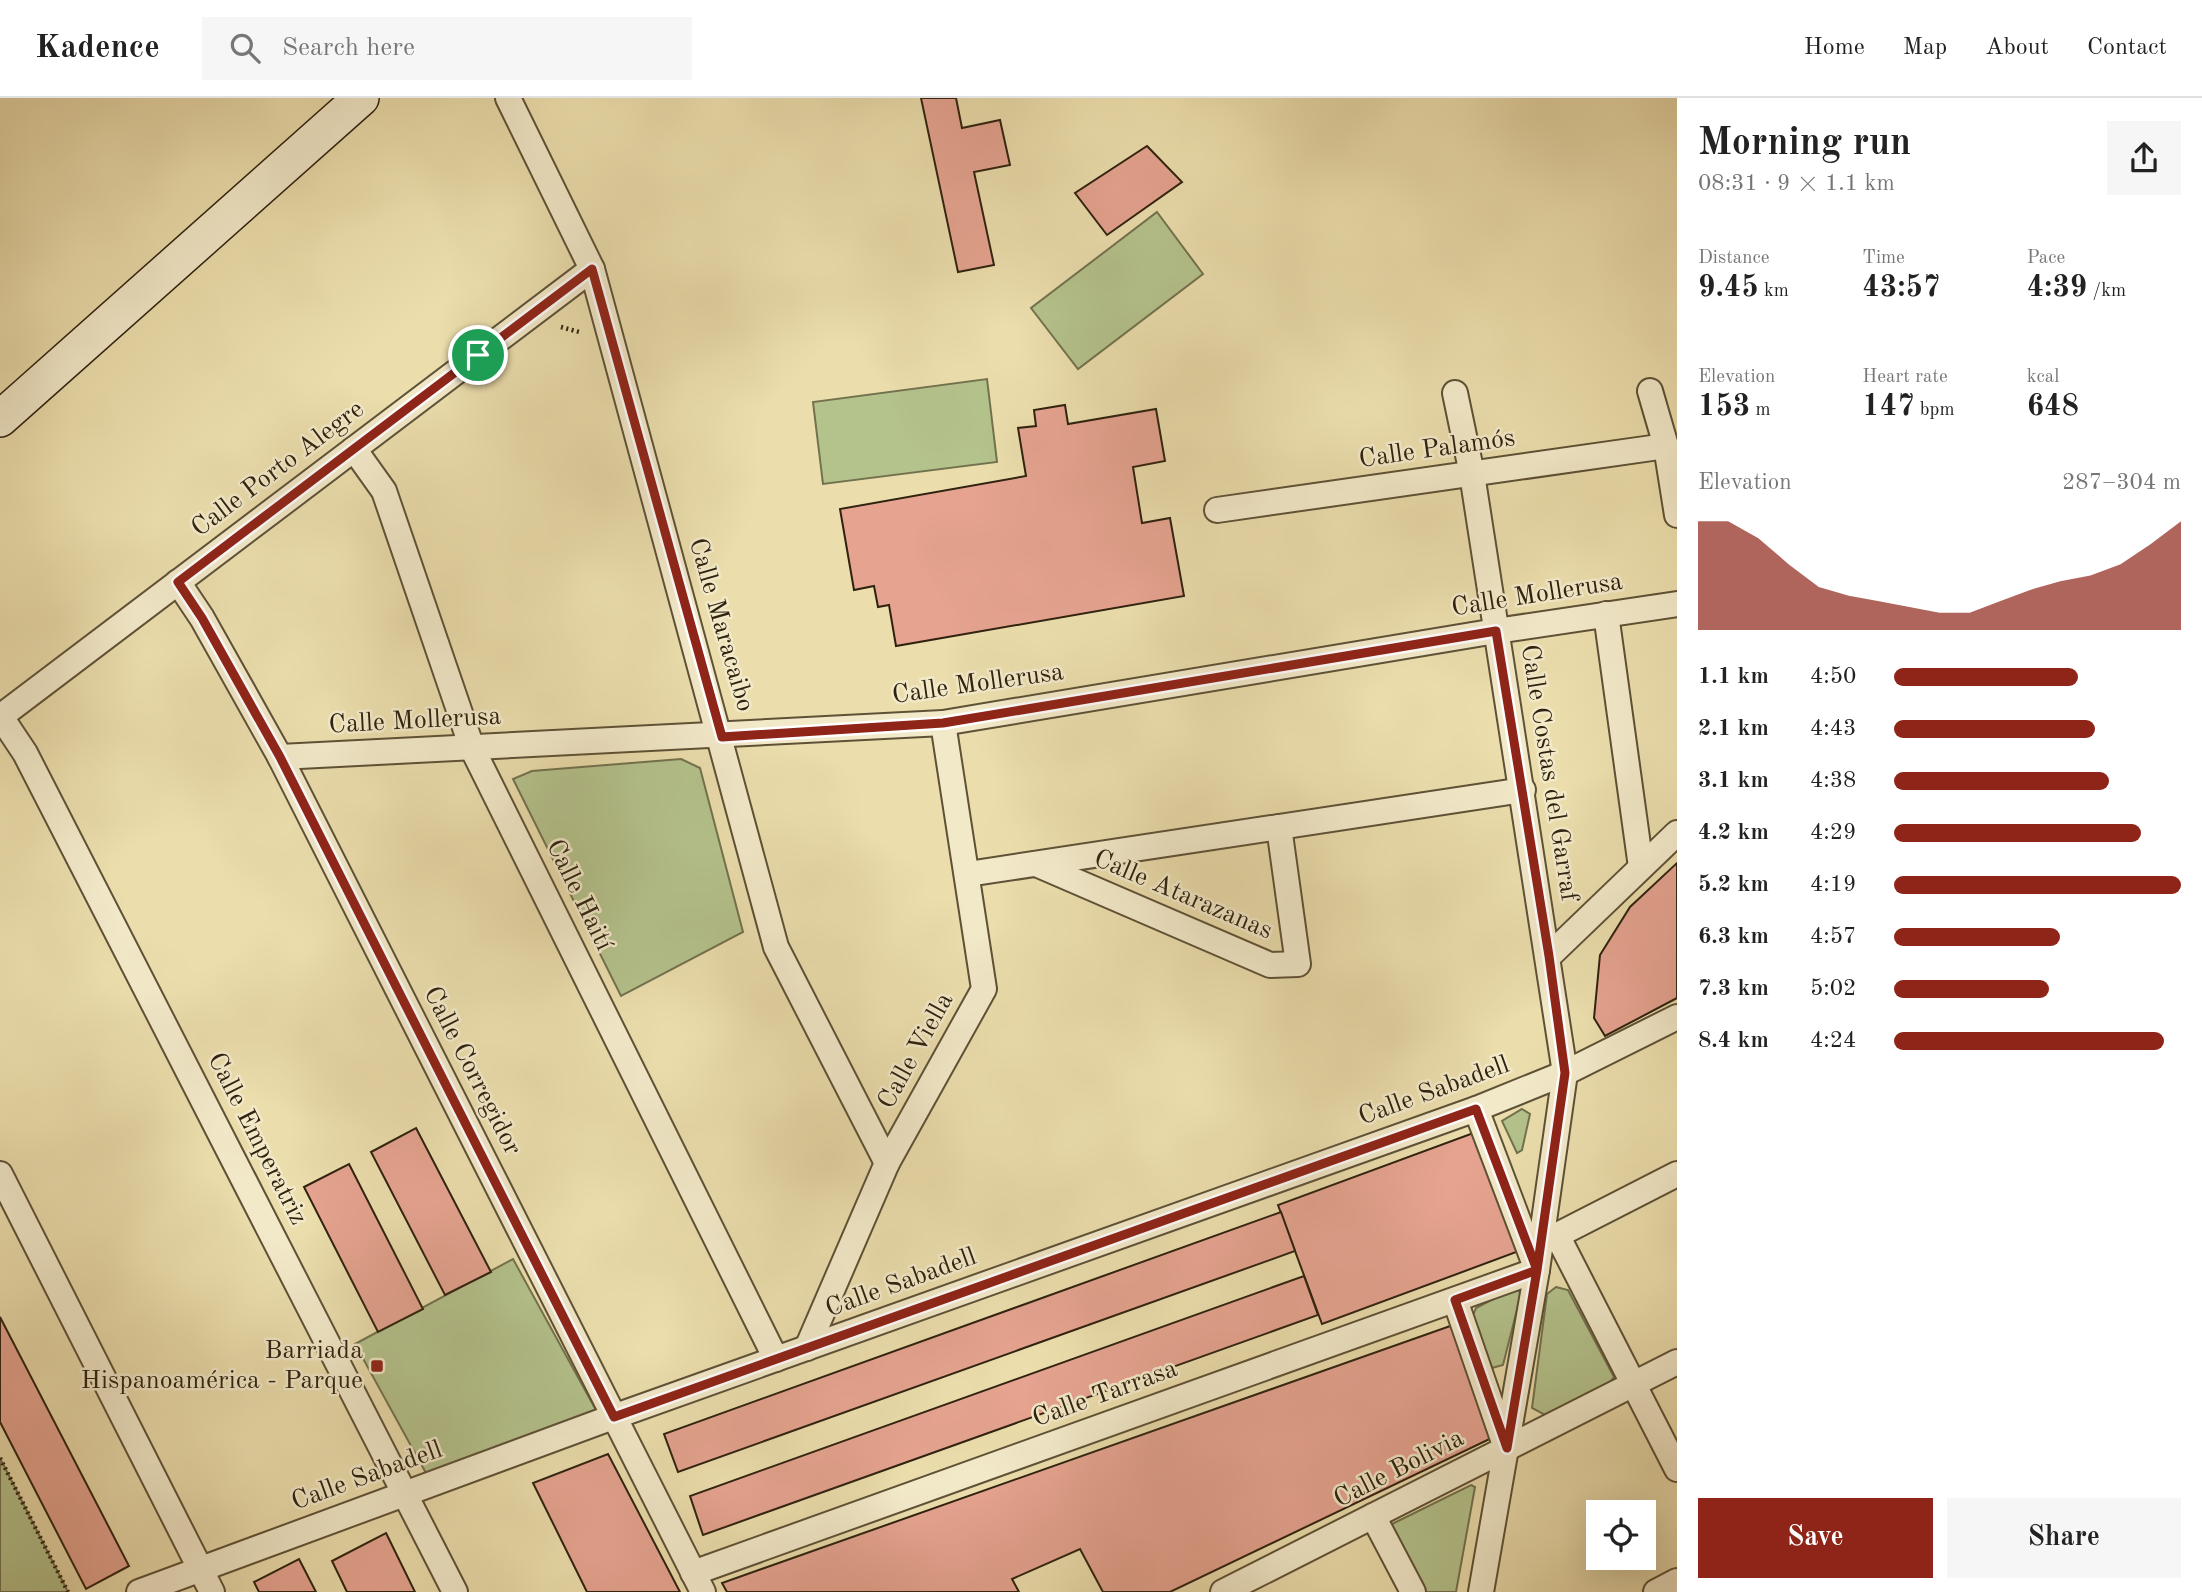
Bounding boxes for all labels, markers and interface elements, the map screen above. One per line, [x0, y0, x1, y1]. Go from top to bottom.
search box [202, 17, 692, 80]
icon: search [226, 29, 264, 67]
text: Kadence [35, 32, 160, 65]
text: Search here [282, 35, 415, 61]
text: Home [1804, 36, 1865, 60]
text: Map [1903, 36, 1947, 60]
text: About [1985, 36, 2049, 60]
text: Contact [2087, 36, 2167, 60]
button: share [2107, 121, 2181, 195]
text: Morning run [1698, 125, 1911, 163]
text: 08:31 · 9 × 1.1 km [1698, 172, 1895, 195]
text: Distance [1698, 249, 1770, 268]
text: Time [1862, 249, 1905, 268]
text: Pace [2027, 249, 2065, 268]
text: 9.45 [1698, 273, 1759, 303]
text: 43:57 [1862, 273, 1940, 303]
text: 4:39 [2027, 273, 2087, 303]
text: km [1759, 282, 1789, 301]
text: /km [2087, 282, 2126, 301]
pin [448, 325, 508, 385]
icon: arrive [459, 336, 497, 374]
text: Elevation [1698, 368, 1775, 387]
text: Heart rate [1862, 368, 1948, 387]
text: kcal [2027, 368, 2059, 387]
text: 153 [1698, 392, 1750, 422]
text: 147 [1862, 392, 1915, 422]
text: 648 [2027, 392, 2079, 422]
street label: Calle Porto Alegre [187, 396, 369, 542]
text: m [1750, 401, 1771, 420]
text: bpm [1915, 401, 1955, 420]
street label: Calle Palamós [1357, 425, 1517, 473]
text: Elevation [1698, 471, 1792, 494]
text: 287–304 m [2062, 471, 2181, 494]
street label: Calle Maracaibo [684, 535, 758, 715]
street label: Calle Mollerusa [1450, 569, 1625, 621]
street label: Calle Costas del Garraf [1516, 643, 1582, 905]
street label: Calle Mollerusa [891, 659, 1066, 709]
text: 1.1 km [1698, 665, 1769, 688]
text: 4:50 [1810, 665, 1856, 688]
street label: Calle Mollerusa [328, 703, 502, 739]
text: 2.1 km [1698, 717, 1769, 740]
text: 4:43 [1810, 717, 1856, 740]
text: 3.1 km [1698, 769, 1769, 792]
text: 4:38 [1810, 769, 1856, 792]
text: 4.2 km [1698, 821, 1769, 844]
text: 4:29 [1810, 821, 1856, 844]
street label: Calle Haití [541, 835, 617, 956]
street label: Calle Atarazanas [1090, 846, 1276, 944]
text: 5.2 km [1698, 873, 1769, 896]
text: 4:19 [1810, 873, 1856, 896]
text: 6.3 km [1698, 925, 1769, 948]
text: 4:57 [1810, 925, 1856, 948]
text: 7.3 km [1698, 977, 1769, 1000]
text: 5:02 [1810, 977, 1856, 1000]
street label: Calle Corregidor [418, 983, 526, 1160]
street label: Calle Viella [874, 988, 959, 1113]
text: 8.4 km [1698, 1029, 1769, 1052]
text: 4:24 [1810, 1029, 1856, 1052]
street label: Calle Emperatriz [202, 1049, 312, 1229]
street label: Calle Sabadell [1355, 1052, 1513, 1130]
street label: Calle Sabadell [822, 1244, 980, 1322]
place label: Barriada Hispanoamérica - Parque [81, 1338, 363, 1394]
street label: Calle Tarrasa [1029, 1356, 1181, 1432]
marker: Barriada Hispanoamérica - Parque [369, 1358, 385, 1374]
street label: Calle Bolivia [1330, 1425, 1468, 1513]
street label: Calle Sabadell [288, 1437, 446, 1515]
button: Save [1698, 1498, 1933, 1578]
button: Share [1947, 1498, 2181, 1578]
map controls [1586, 1500, 1656, 1570]
button: locate [1586, 1500, 1656, 1570]

